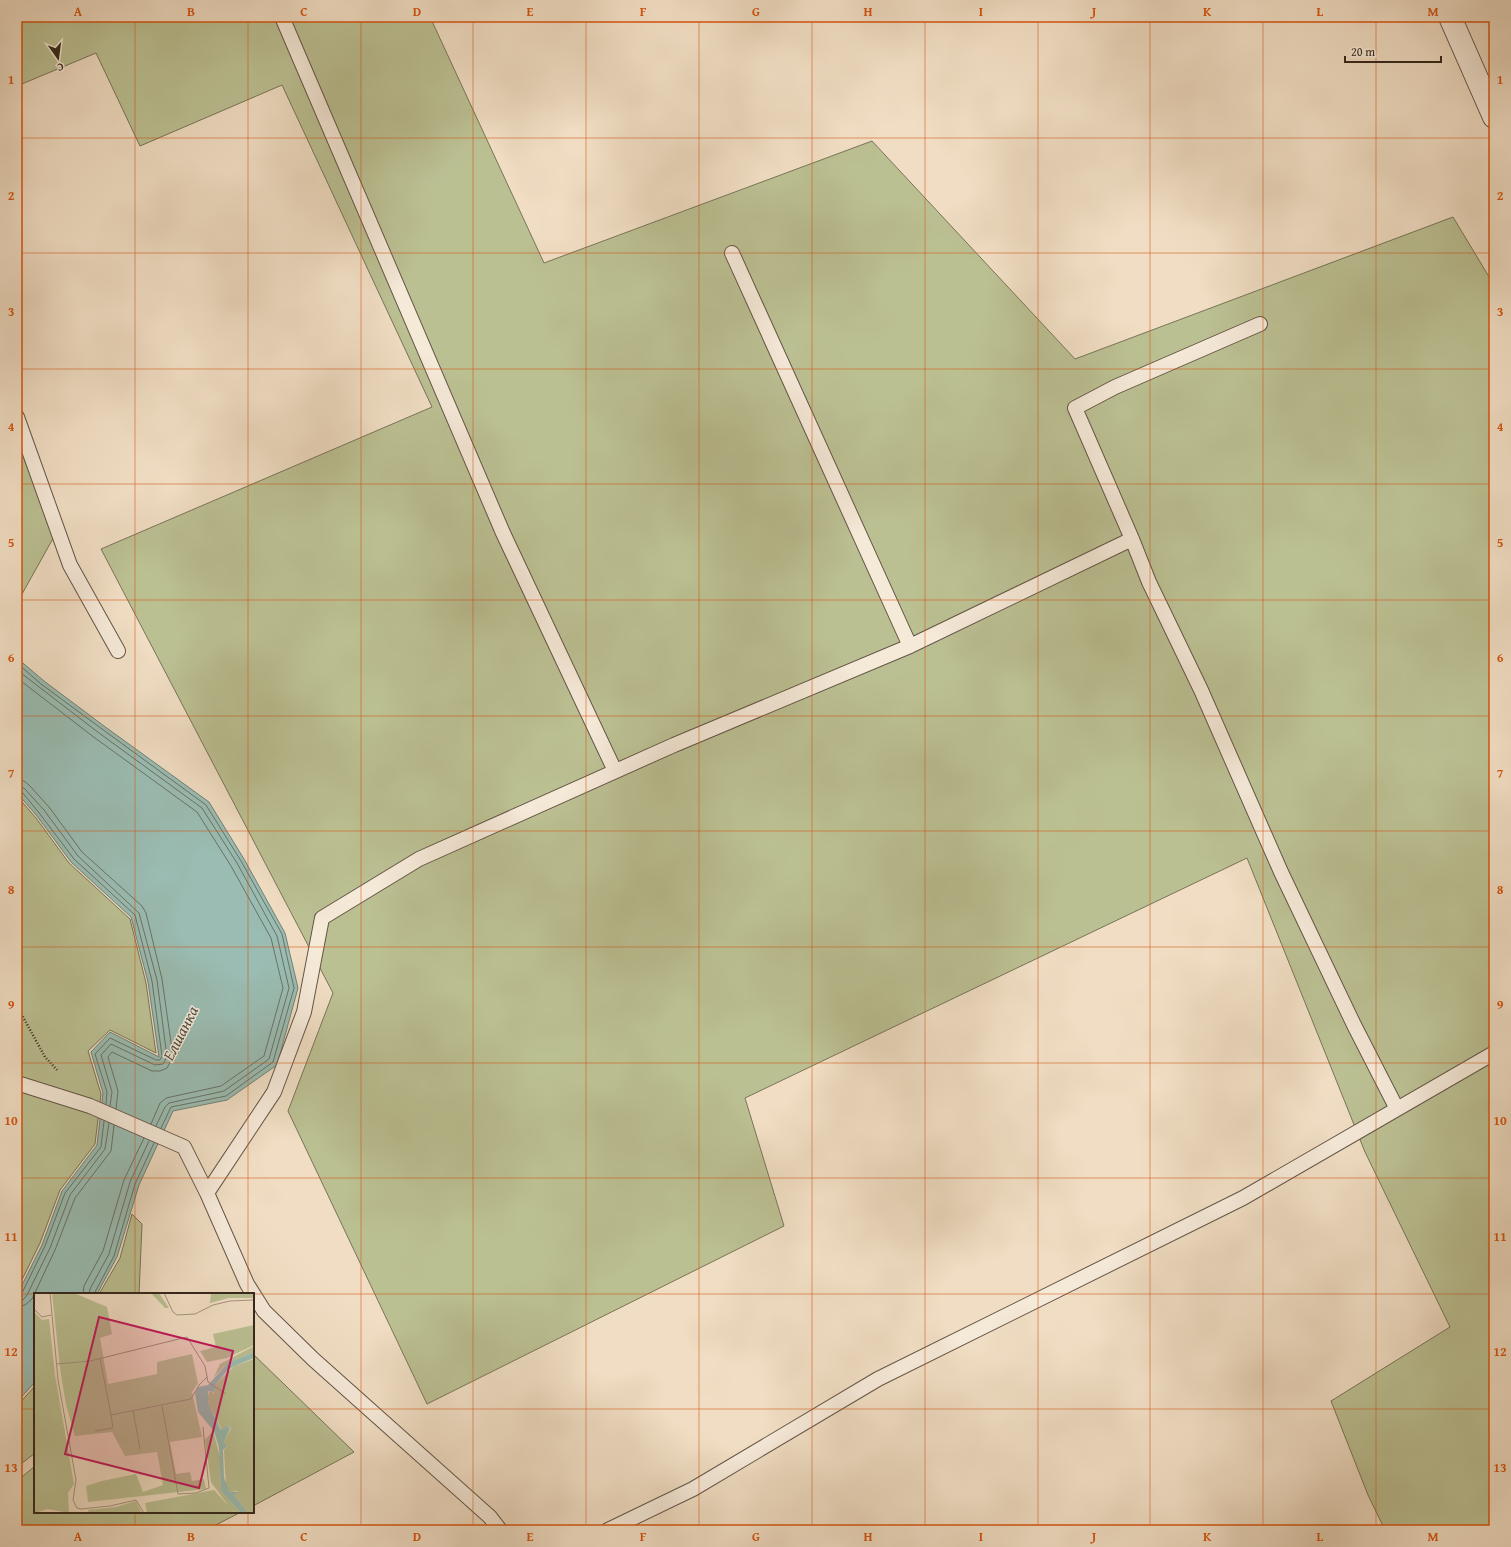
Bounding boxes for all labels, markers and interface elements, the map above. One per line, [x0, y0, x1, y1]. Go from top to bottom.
text: A [74, 2, 83, 21]
text: B [187, 2, 195, 21]
text: C [300, 2, 308, 21]
text: D [413, 2, 421, 21]
text: E [527, 2, 534, 21]
text: F [640, 2, 647, 21]
text: G [752, 2, 760, 21]
text: H [863, 2, 873, 21]
text: I [979, 2, 983, 21]
text: J [1090, 2, 1097, 21]
text: K [1203, 2, 1212, 21]
text: L [1317, 2, 1324, 21]
text: M [1427, 2, 1439, 21]
north arrow [38, 38, 78, 78]
scale bar [1345, 38, 1441, 64]
text: 20 m [1351, 43, 1375, 60]
text: С [55, 59, 65, 76]
text: 1 [8, 70, 14, 89]
text: 1 [1497, 70, 1503, 89]
text: 2 [8, 186, 15, 205]
text: 2 [1497, 186, 1504, 205]
text: 3 [8, 302, 14, 321]
text: 3 [1497, 302, 1503, 321]
text: 4 [8, 417, 15, 436]
text: 4 [1497, 417, 1504, 436]
text: 5 [8, 533, 15, 552]
text: 5 [1497, 533, 1504, 552]
text: 6 [8, 648, 15, 667]
text: 6 [1497, 648, 1504, 667]
text: 7 [8, 764, 15, 783]
text: 7 [1497, 764, 1504, 783]
text: 8 [8, 880, 15, 899]
text: 8 [1497, 880, 1504, 899]
text: 9 [8, 995, 15, 1014]
text: 9 [1497, 995, 1504, 1014]
water label: Елшанка [156, 1001, 204, 1065]
text: 10 [4, 1111, 18, 1130]
text: 10 [1493, 1111, 1507, 1130]
text: 11 [4, 1227, 18, 1246]
text: 11 [1493, 1227, 1507, 1246]
inset map [34, 1293, 254, 1513]
text: 12 [4, 1342, 18, 1361]
text: 12 [1493, 1342, 1507, 1361]
text: 13 [4, 1458, 18, 1477]
text: 13 [1493, 1458, 1507, 1477]
text: A [74, 1527, 83, 1546]
text: B [187, 1527, 195, 1546]
text: C [300, 1527, 308, 1546]
text: D [413, 1527, 421, 1546]
text: E [527, 1527, 534, 1546]
text: F [640, 1527, 647, 1546]
text: G [752, 1527, 760, 1546]
text: H [863, 1527, 873, 1546]
text: I [979, 1527, 983, 1546]
text: J [1090, 1527, 1097, 1546]
text: K [1203, 1527, 1212, 1546]
text: L [1317, 1527, 1324, 1546]
text: M [1427, 1527, 1439, 1546]

